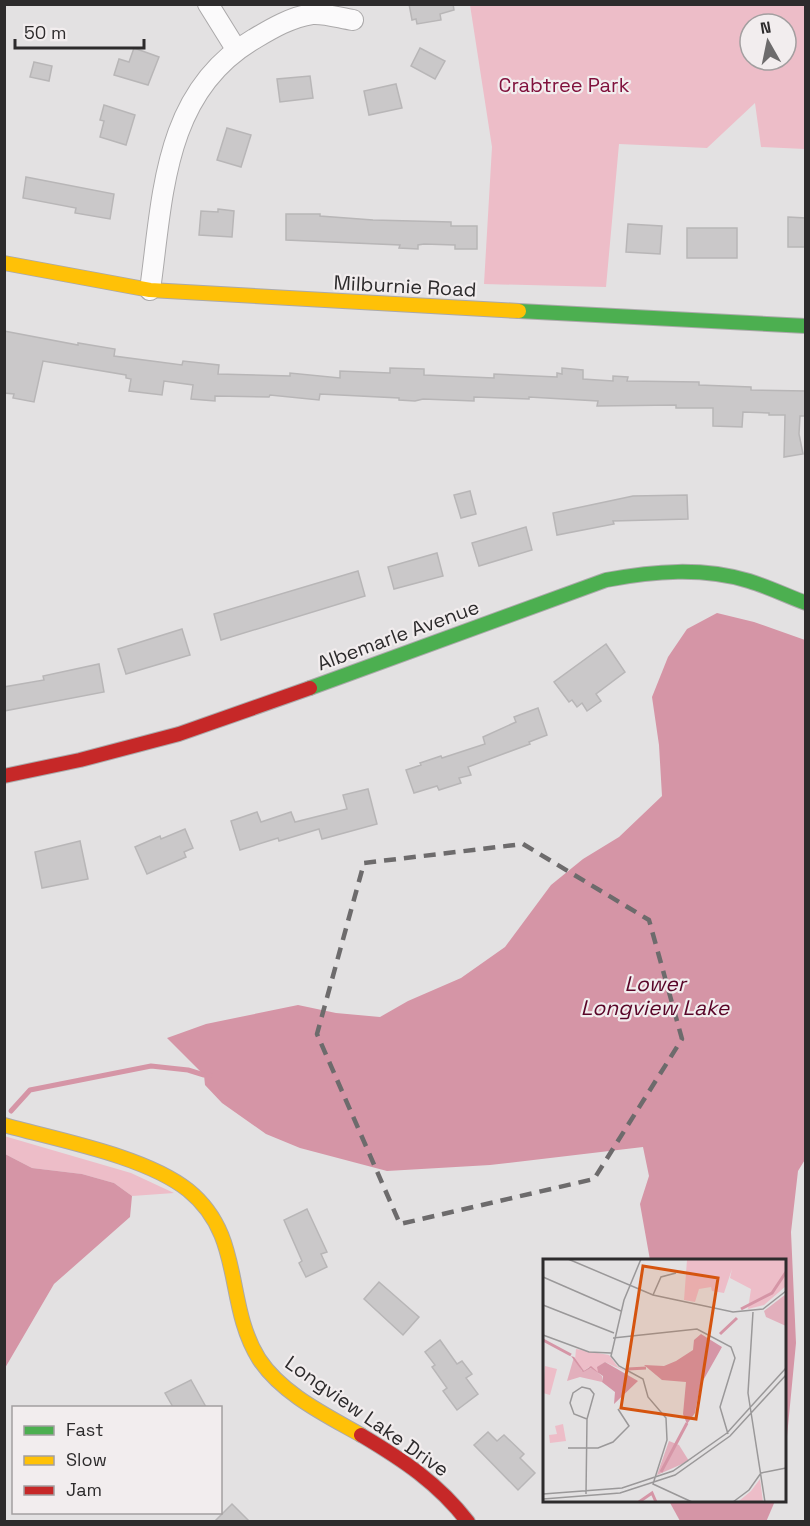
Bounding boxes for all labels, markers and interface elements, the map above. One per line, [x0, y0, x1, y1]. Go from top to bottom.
scale bar [15, 12, 144, 50]
north arrow [738, 12, 798, 72]
text: N [759, 16, 773, 39]
text: 50 m [24, 21, 66, 44]
park label: Crabtree Park [499, 72, 630, 98]
street label: Milburnie Road [333, 269, 477, 303]
street label: Albemarle Avenue [313, 594, 483, 676]
water label: Lower Longview Lake [581, 970, 731, 1021]
inset map [543, 1259, 786, 1502]
street label: Longview Lake Drive [280, 1350, 454, 1482]
legend [12, 1406, 222, 1514]
text: Fast [66, 1418, 103, 1441]
text: Slow [66, 1448, 107, 1471]
text: Jam [66, 1478, 102, 1501]

